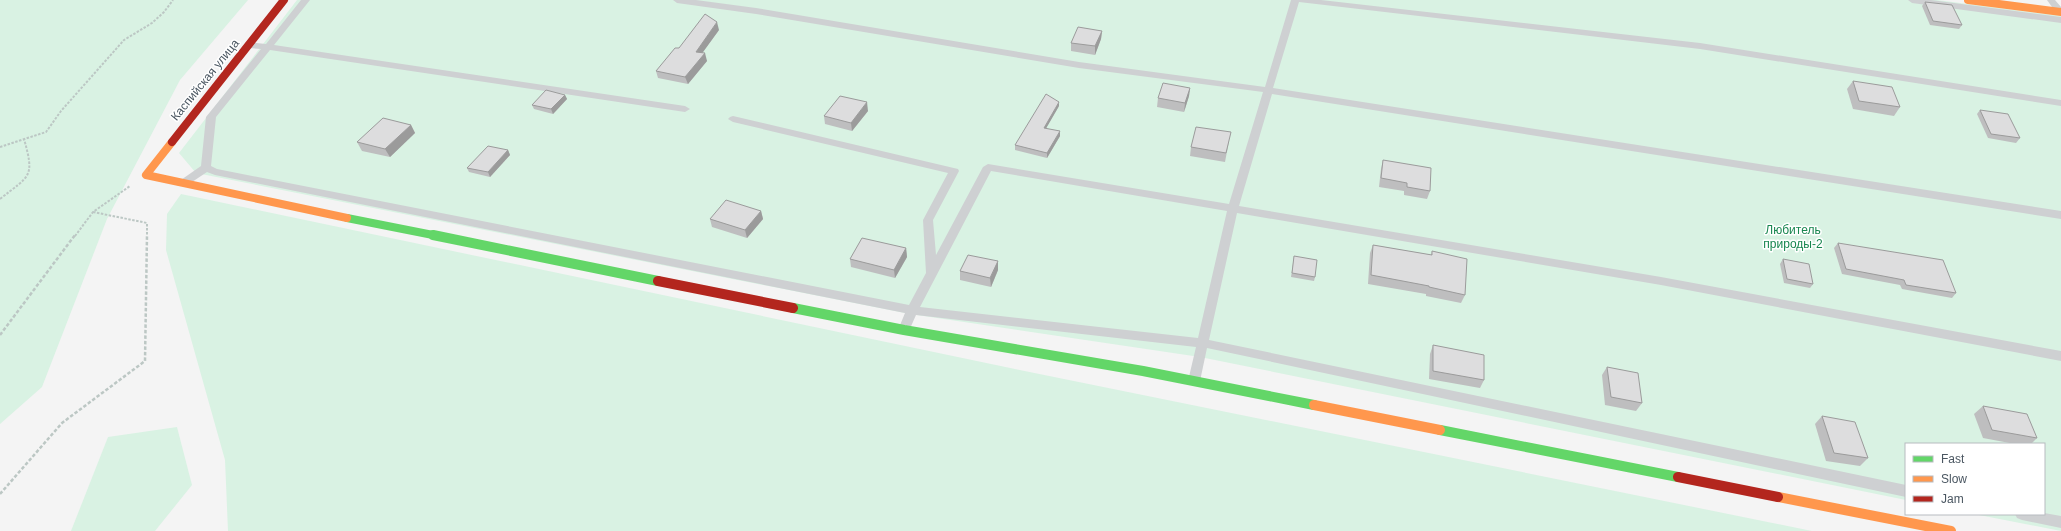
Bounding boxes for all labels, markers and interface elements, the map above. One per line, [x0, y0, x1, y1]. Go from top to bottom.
street label: Каспийская улица [168, 36, 242, 123]
park label: Любитель природы-2 [1763, 223, 1823, 251]
legend [1905, 443, 2045, 515]
text: Fast [1941, 452, 1965, 466]
text: Slow [1941, 472, 1967, 486]
text: Jam [1941, 492, 1964, 506]

